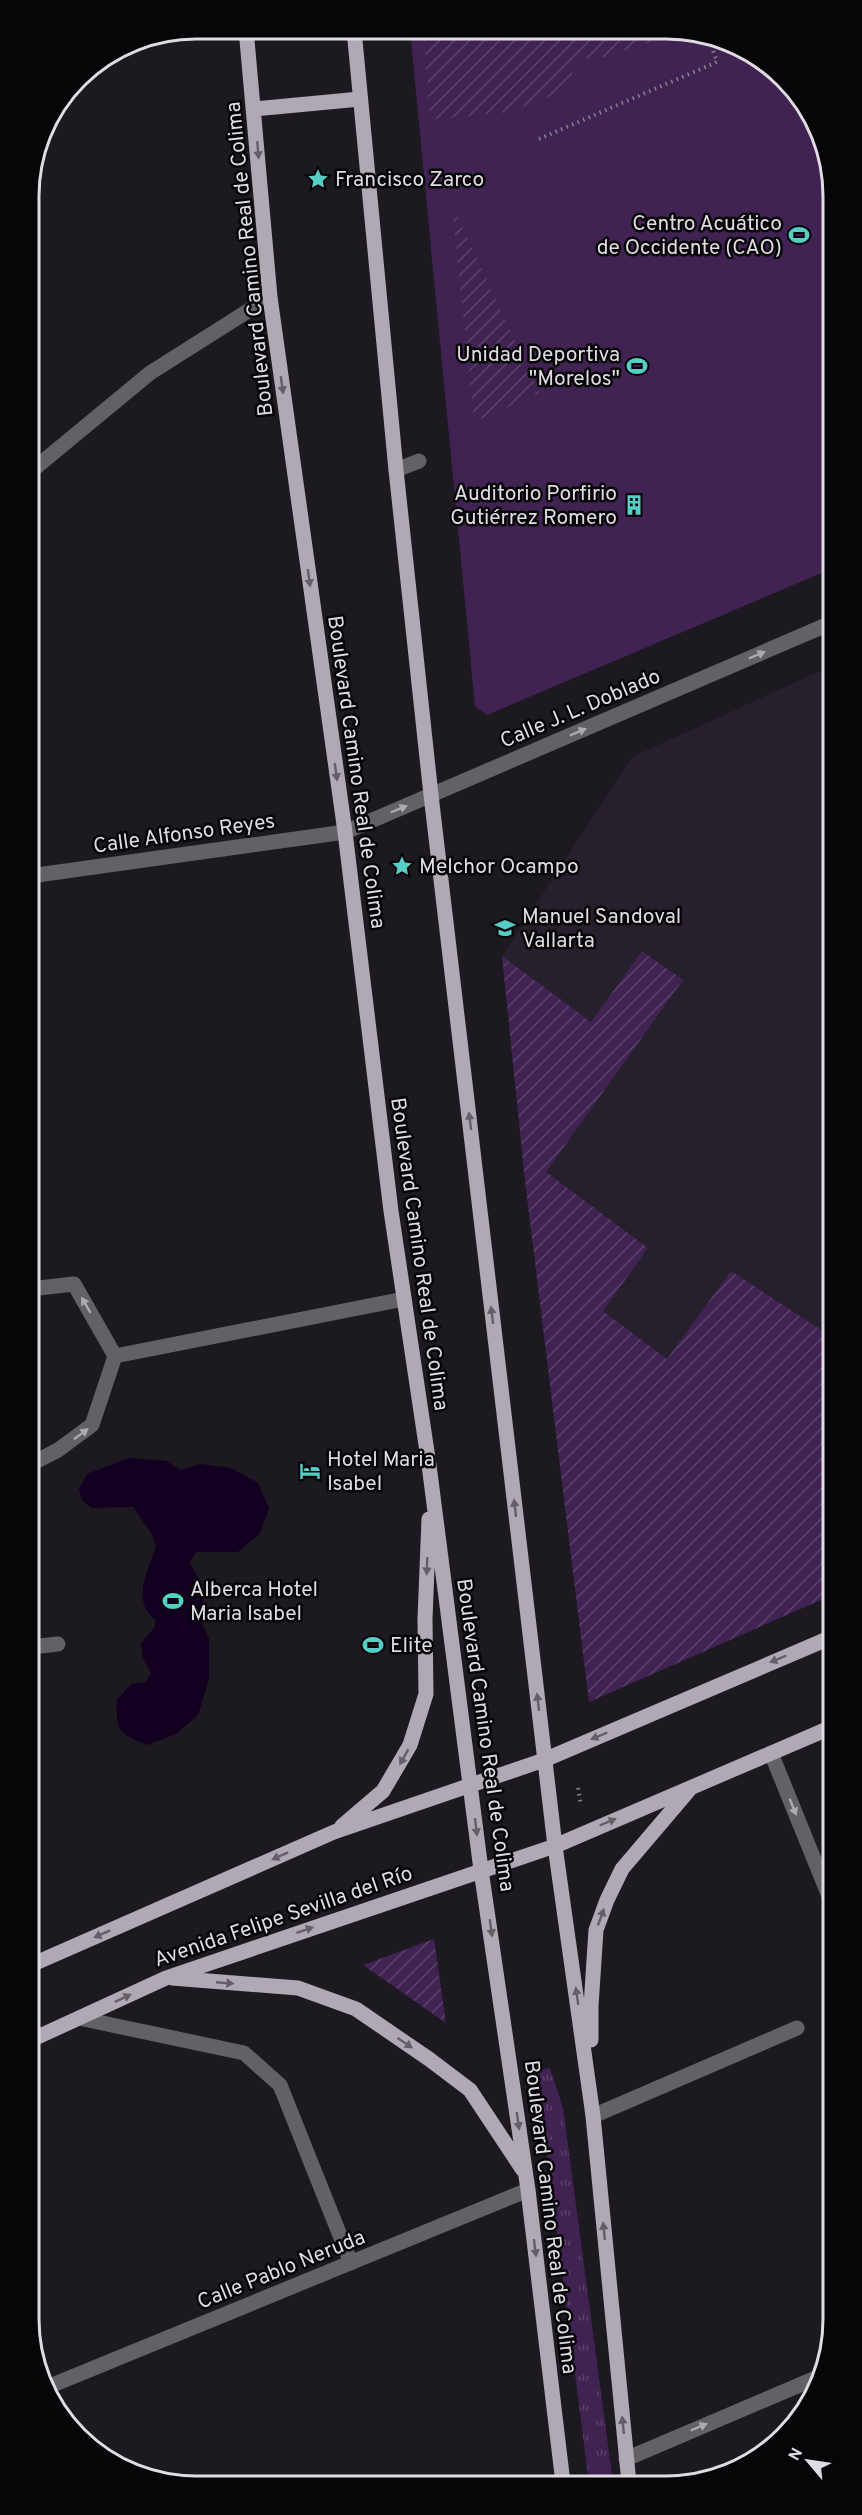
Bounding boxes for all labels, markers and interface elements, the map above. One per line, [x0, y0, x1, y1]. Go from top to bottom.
street label: Boulevard Camino Real de Colima [221, 100, 280, 417]
one-way arrow [253, 140, 262, 159]
place icon: Francisco Zarco [306, 167, 330, 191]
place label: Francisco Zarco [335, 167, 484, 194]
place label: Centro Acuático de Occidente (CAO) [597, 211, 782, 262]
sports icon: Centro Acuático de Occidente (CAO) [787, 223, 811, 247]
place label: Unidad Deportiva "Morelos" [456, 342, 620, 393]
sports icon: Unidad Deportiva "Morelos" [625, 354, 649, 378]
one-way arrow [278, 376, 287, 395]
place label: Auditorio Porfirio Gutiérrez Romero [450, 481, 617, 532]
building icon: Auditorio Porfirio Gutiérrez Romero [622, 493, 646, 517]
one-way arrow [305, 569, 314, 588]
street label: Boulevard Camino Real de Colima [320, 614, 391, 931]
one-way arrow [748, 650, 765, 659]
street label: Calle J. L. Doblado [496, 663, 665, 755]
one-way arrow [569, 727, 587, 737]
one-way arrow [332, 762, 341, 781]
one-way arrow [390, 804, 408, 814]
street label: Calle Alfonso Reyes [92, 808, 277, 861]
place icon: Melchor Ocampo [390, 854, 414, 878]
place label: Melchor Ocampo [419, 854, 579, 881]
place label: Manuel Sandoval Vallarta [522, 904, 681, 955]
school or university icon: Manuel Sandoval Vallarta [493, 916, 517, 940]
street label: Boulevard Camino Real de Colima [383, 1096, 454, 1413]
one-way arrow [465, 1111, 474, 1130]
one-way arrow [81, 1296, 91, 1313]
one-way arrow [488, 1305, 497, 1324]
one-way arrow [73, 1428, 88, 1440]
place label: Hotel Maria Isabel [327, 1447, 435, 1498]
hotel icon: Hotel Maria Isabel [298, 1459, 322, 1483]
one-way arrow [511, 1499, 520, 1518]
one-way arrow [422, 1556, 432, 1575]
place label: Alberca Hotel Maria Isabel [190, 1577, 318, 1628]
street label: Boulevard Camino Real de Colima [449, 1577, 520, 1894]
sports icon: Alberca Hotel Maria Isabel [161, 1589, 185, 1613]
sports icon: Elite [361, 1633, 385, 1657]
place label: Elite [390, 1633, 432, 1660]
one-way arrow [770, 1655, 787, 1664]
one-way arrow [534, 1692, 543, 1711]
one-way arrow [590, 1732, 608, 1741]
one-way arrow [399, 1748, 409, 1765]
one-way arrow [789, 1798, 798, 1816]
one-way arrow [599, 1817, 617, 1826]
one-way arrow [472, 1818, 481, 1837]
one-way arrow [271, 1851, 289, 1861]
street label: Avenida Felipe Sevilla del Río [151, 1860, 416, 1974]
one-way arrow [597, 1908, 607, 1926]
one-way arrow [486, 1918, 495, 1937]
one-way arrow [296, 1924, 314, 1934]
one-way arrow [92, 1929, 110, 1939]
one-way arrow [215, 1978, 234, 1987]
one-way arrow [572, 1986, 581, 2005]
one-way arrow [114, 1993, 131, 2002]
one-way arrow [397, 2037, 413, 2049]
street label: Boulevard Camino Real de Colima [517, 2059, 582, 2376]
one-way arrow [514, 2111, 523, 2130]
one-way arrow [599, 2221, 609, 2240]
street label: Calle Pablo Neruda [194, 2224, 369, 2316]
one-way arrow [530, 2239, 540, 2258]
one-way arrow [618, 2415, 628, 2434]
one-way arrow [690, 2422, 708, 2431]
north arrow [778, 2431, 838, 2491]
text: N [785, 2445, 808, 2465]

